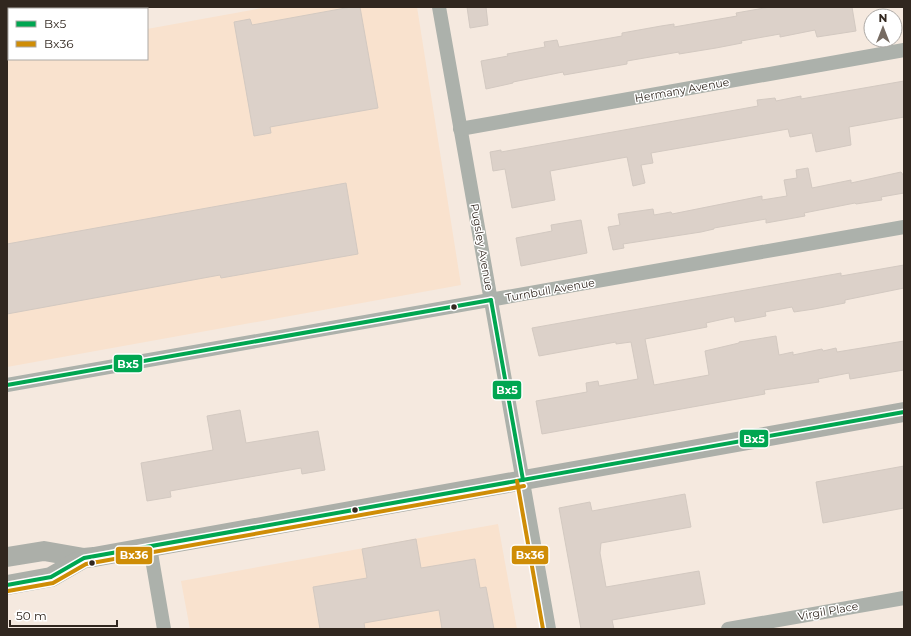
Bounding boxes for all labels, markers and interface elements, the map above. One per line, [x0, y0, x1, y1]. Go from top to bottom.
legend [8, 8, 148, 60]
north arrow [863, 8, 903, 48]
text: N [879, 11, 887, 25]
text: Bx5 [44, 16, 66, 31]
text: Bx36 [44, 36, 74, 51]
street label: Hermany Avenue [634, 75, 731, 105]
street label: Pugsley Avenue [467, 202, 497, 292]
street label: Turnbull Avenue [504, 275, 596, 305]
unlabelled marker [449, 302, 459, 312]
line badge: Bx5 [113, 354, 143, 373]
text: Bx5 [117, 357, 139, 371]
line badge: Bx5 [492, 380, 522, 400]
text: Bx5 [496, 383, 518, 397]
line badge: Bx5 [739, 429, 769, 448]
text: Bx5 [743, 432, 765, 446]
unlabelled marker [350, 505, 360, 515]
line badge: Bx36 [511, 545, 549, 565]
line badge: Bx36 [115, 546, 153, 565]
text: Bx36 [120, 548, 148, 562]
text: Bx36 [516, 548, 544, 562]
unlabelled marker [87, 558, 97, 568]
street label: Virgil Place [797, 599, 860, 623]
scale bar [10, 602, 117, 628]
text: 50 m [16, 608, 47, 623]

